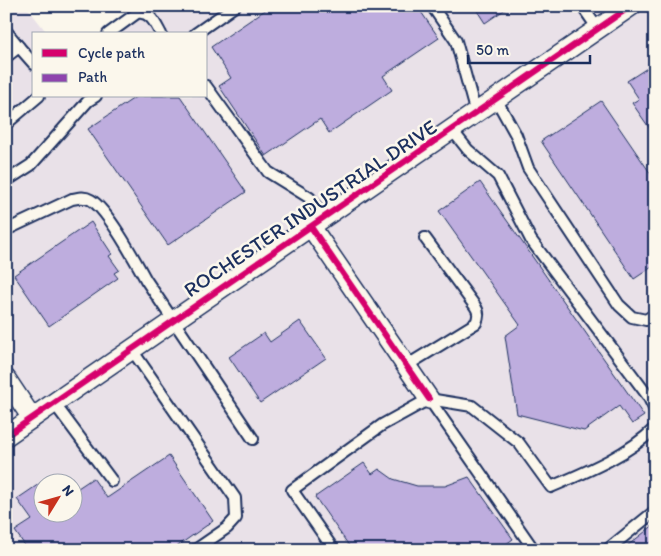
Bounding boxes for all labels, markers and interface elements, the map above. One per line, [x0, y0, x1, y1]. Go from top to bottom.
legend [32, 32, 208, 98]
scale bar [468, 32, 591, 64]
text: 50 m [476, 41, 509, 59]
text: Cycle path [78, 44, 145, 62]
text: Path [78, 68, 107, 86]
street label: ROCHESTER INDUSTRIAL DRIVE [179, 114, 441, 302]
north arrow [32, 474, 82, 524]
text: N [58, 482, 78, 499]

